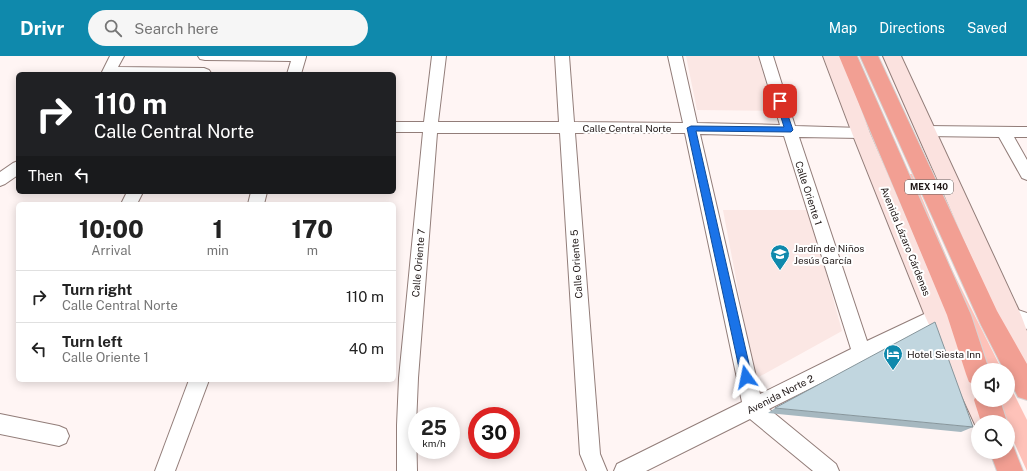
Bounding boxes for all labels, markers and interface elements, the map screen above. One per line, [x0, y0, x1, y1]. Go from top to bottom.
search box [88, 10, 368, 46]
text: Drivr [20, 17, 64, 39]
icon: search [102, 17, 124, 39]
text: Search here [134, 20, 219, 37]
text: Map [829, 20, 857, 36]
text: Directions [879, 20, 945, 36]
text: Saved [967, 20, 1007, 36]
pin [763, 84, 797, 118]
text: 110 m [94, 87, 167, 120]
icon: right [28, 88, 80, 140]
icon: arrive [769, 90, 791, 112]
text: Calle Central Norte [94, 121, 254, 142]
street label: Calle Central Norte [582, 122, 672, 134]
street label: Calle Oriente 1 [793, 159, 825, 227]
icon: left [71, 164, 93, 186]
text: Then [28, 167, 63, 184]
road number: MEX 140 [905, 180, 953, 194]
street label: Avenida Lázaro Cárdenas [879, 185, 933, 297]
text: 10:00 [79, 215, 144, 243]
text: 1 [212, 215, 223, 243]
text: 170 [292, 215, 333, 243]
street label: Calle Oriente 7 [409, 228, 427, 298]
street label: Calle Oriente 5 [568, 229, 584, 299]
place label: Jardín de Niños Jesús García [794, 242, 864, 266]
text: Arrival [91, 243, 131, 258]
text: min [207, 243, 229, 258]
text: m [307, 243, 318, 258]
school or university icon: Jardín de Niños Jesús García [769, 243, 791, 271]
text: Turn right [62, 281, 132, 298]
icon: right [28, 286, 50, 308]
text: 110 m [346, 288, 384, 305]
text: Calle Central Norte [62, 298, 178, 313]
text: Turn left [62, 333, 123, 350]
icon: left [28, 338, 50, 360]
text: 40 m [349, 340, 384, 357]
hotel icon: Hotel Siesta Inn [882, 343, 904, 371]
place label: Hotel Siesta Inn [907, 348, 981, 360]
text: Calle Oriente 1 [62, 350, 149, 365]
position arrow [725, 356, 767, 398]
map controls [971, 363, 1015, 459]
button: sound [971, 363, 1015, 407]
street label: Avenida Norte 2 [744, 372, 816, 416]
speed limit sign: 30 [468, 407, 520, 459]
button: search [971, 415, 1015, 459]
text: 25 [421, 416, 447, 440]
text: km/h [422, 437, 446, 449]

